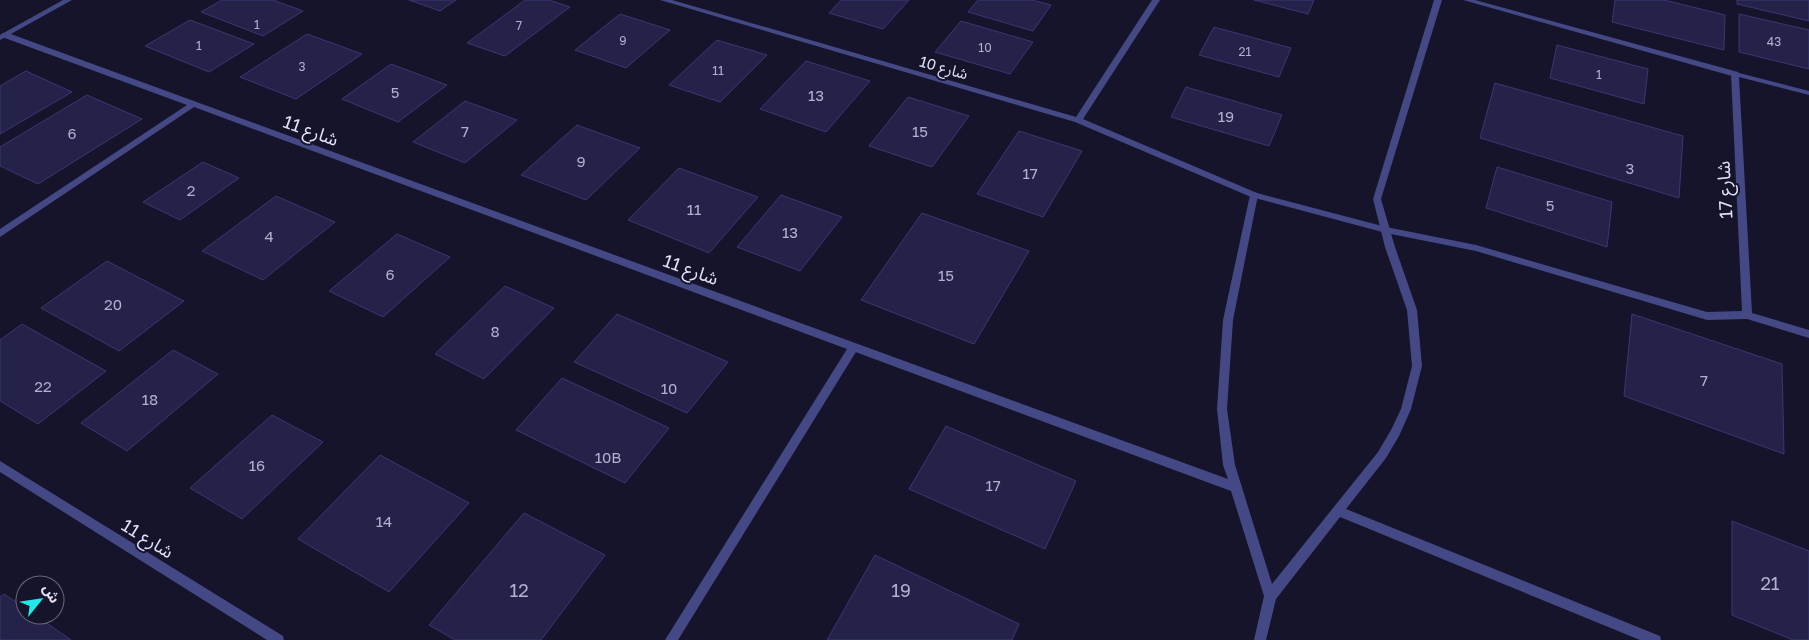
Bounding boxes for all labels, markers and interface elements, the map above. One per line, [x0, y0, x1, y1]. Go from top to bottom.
house number: 1 [254, 17, 260, 32]
house number: 7 [516, 18, 522, 33]
house number: 9 [619, 33, 627, 48]
house number: 43 [1767, 34, 1781, 49]
house number: 1 [196, 38, 202, 53]
house number: 10 [978, 40, 992, 55]
house number: 21 [1239, 44, 1252, 59]
street label: شارع 10 [917, 52, 971, 86]
house number: 3 [298, 59, 306, 74]
house number: 11 [712, 63, 724, 78]
house number: 1 [1596, 67, 1602, 82]
house number: 5 [391, 83, 399, 101]
house number: 13 [808, 86, 824, 104]
house number: 19 [1218, 107, 1234, 125]
street label: شارع 11 [279, 110, 342, 154]
house number: 7 [461, 122, 469, 140]
house number: 15 [912, 122, 928, 140]
house number: 6 [67, 124, 77, 142]
house number: 9 [576, 152, 586, 170]
house number: 3 [1626, 159, 1634, 177]
street label: شارع 17 [1712, 160, 1740, 219]
house number: 17 [1022, 164, 1038, 182]
house number: 2 [187, 181, 195, 199]
house number: 5 [1546, 196, 1554, 214]
house number: 11 [687, 200, 701, 218]
house number: 13 [782, 223, 798, 241]
house number: 4 [264, 227, 274, 245]
street label: شارع 11 [659, 249, 722, 293]
house number: 6 [385, 265, 395, 283]
house number: 15 [938, 266, 954, 284]
house number: 20 [104, 295, 122, 313]
house number: 8 [490, 322, 500, 340]
house number: 7 [1700, 371, 1708, 389]
house number: 22 [34, 377, 52, 395]
house number: 10 [661, 379, 677, 397]
house number: 18 [142, 390, 158, 408]
house number: 10B [595, 448, 621, 466]
house number: 16 [249, 456, 265, 474]
house number: 17 [985, 476, 1001, 494]
house number: 14 [376, 512, 392, 530]
street label: شارع 11 [116, 514, 178, 566]
house number: 21 [1760, 572, 1780, 594]
north arrow [15, 575, 65, 625]
house number: 12 [509, 579, 529, 601]
house number: 19 [891, 579, 911, 601]
text: ش [40, 581, 64, 606]

